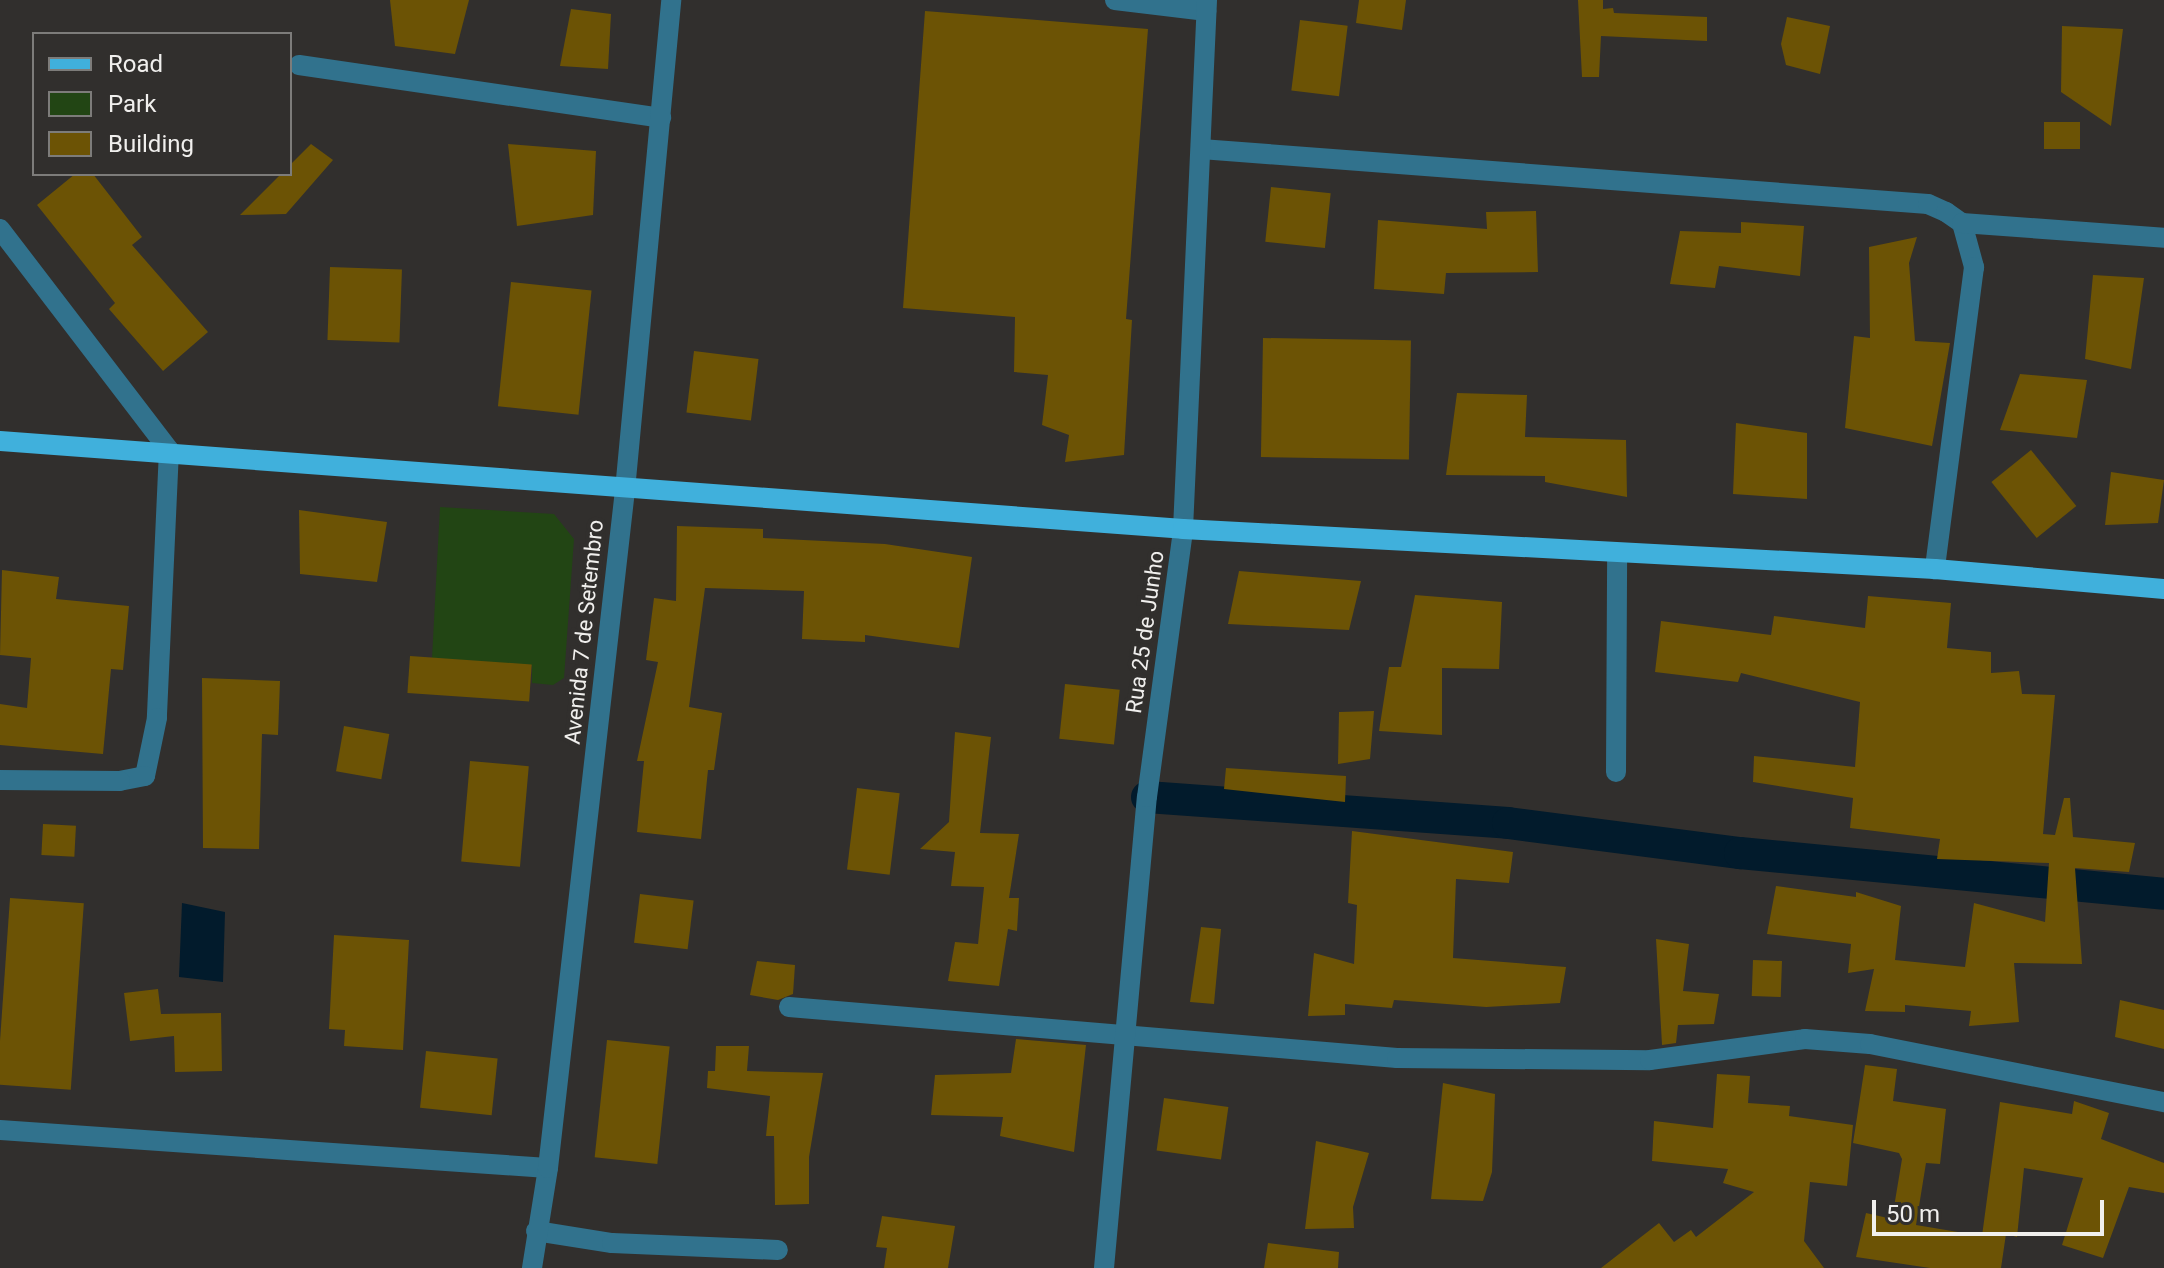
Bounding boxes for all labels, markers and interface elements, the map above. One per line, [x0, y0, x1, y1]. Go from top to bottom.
legend [32, 32, 292, 176]
text: Road [108, 50, 163, 78]
text: Park [108, 90, 156, 118]
text: Building [108, 130, 194, 158]
street label: Avenida 7 de Setembro [559, 518, 609, 746]
street label: Rua 25 de Junho [1121, 549, 1169, 715]
scale bar [1876, 1184, 2108, 1234]
text: 50 m [1886, 1200, 1940, 1228]

